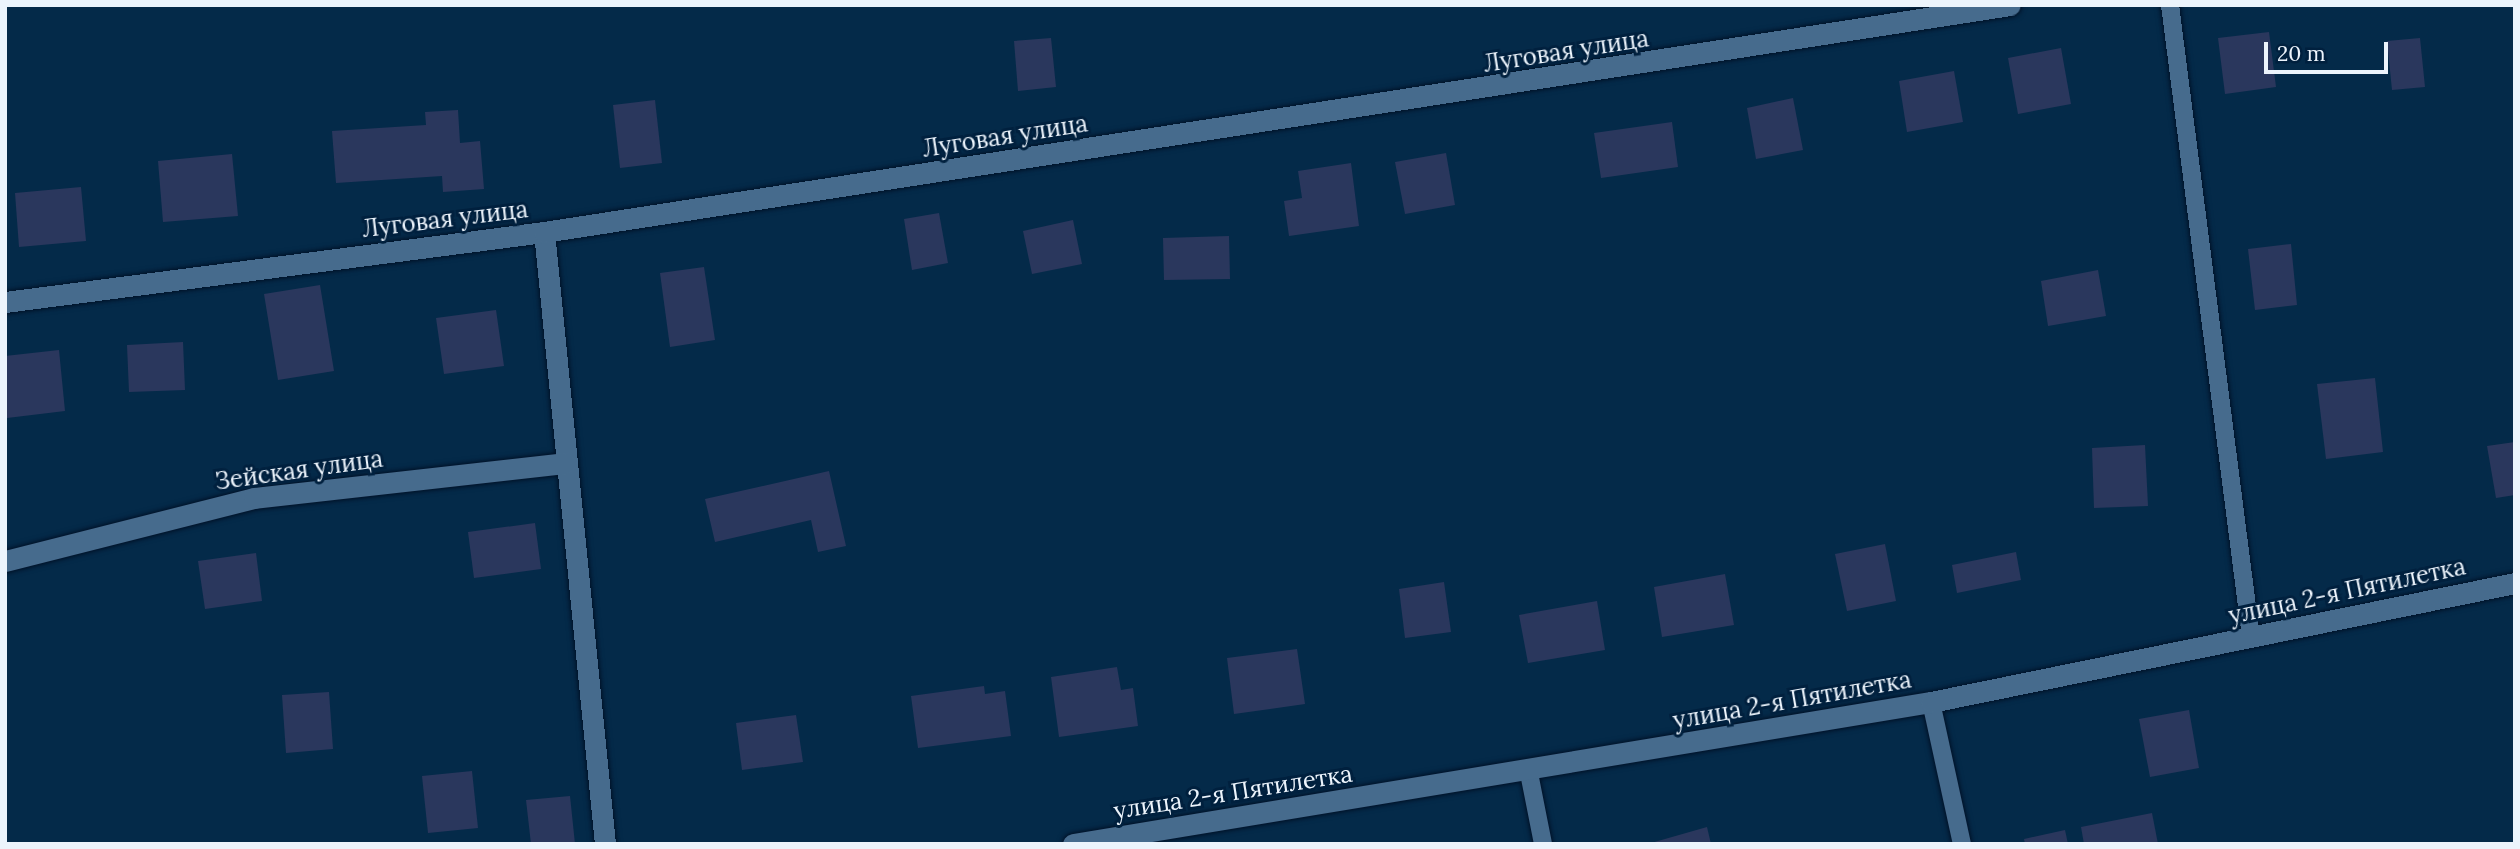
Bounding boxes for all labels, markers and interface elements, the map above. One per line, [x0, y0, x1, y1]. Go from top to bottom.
street label: Луговая улица [1481, 24, 1651, 78]
scale bar [2268, 28, 2392, 72]
text: 20 m [2277, 40, 2326, 67]
street label: Луговая улица [920, 109, 1090, 163]
street label: Луговая улица [360, 195, 530, 243]
street label: Зейская улица [213, 444, 385, 496]
street label: улица 2-я Пятилетка [2226, 552, 2468, 630]
street label: улица 2-я Пятилетка [1671, 665, 1913, 735]
street label: улица 2-я Пятилетка [1111, 759, 1355, 825]

